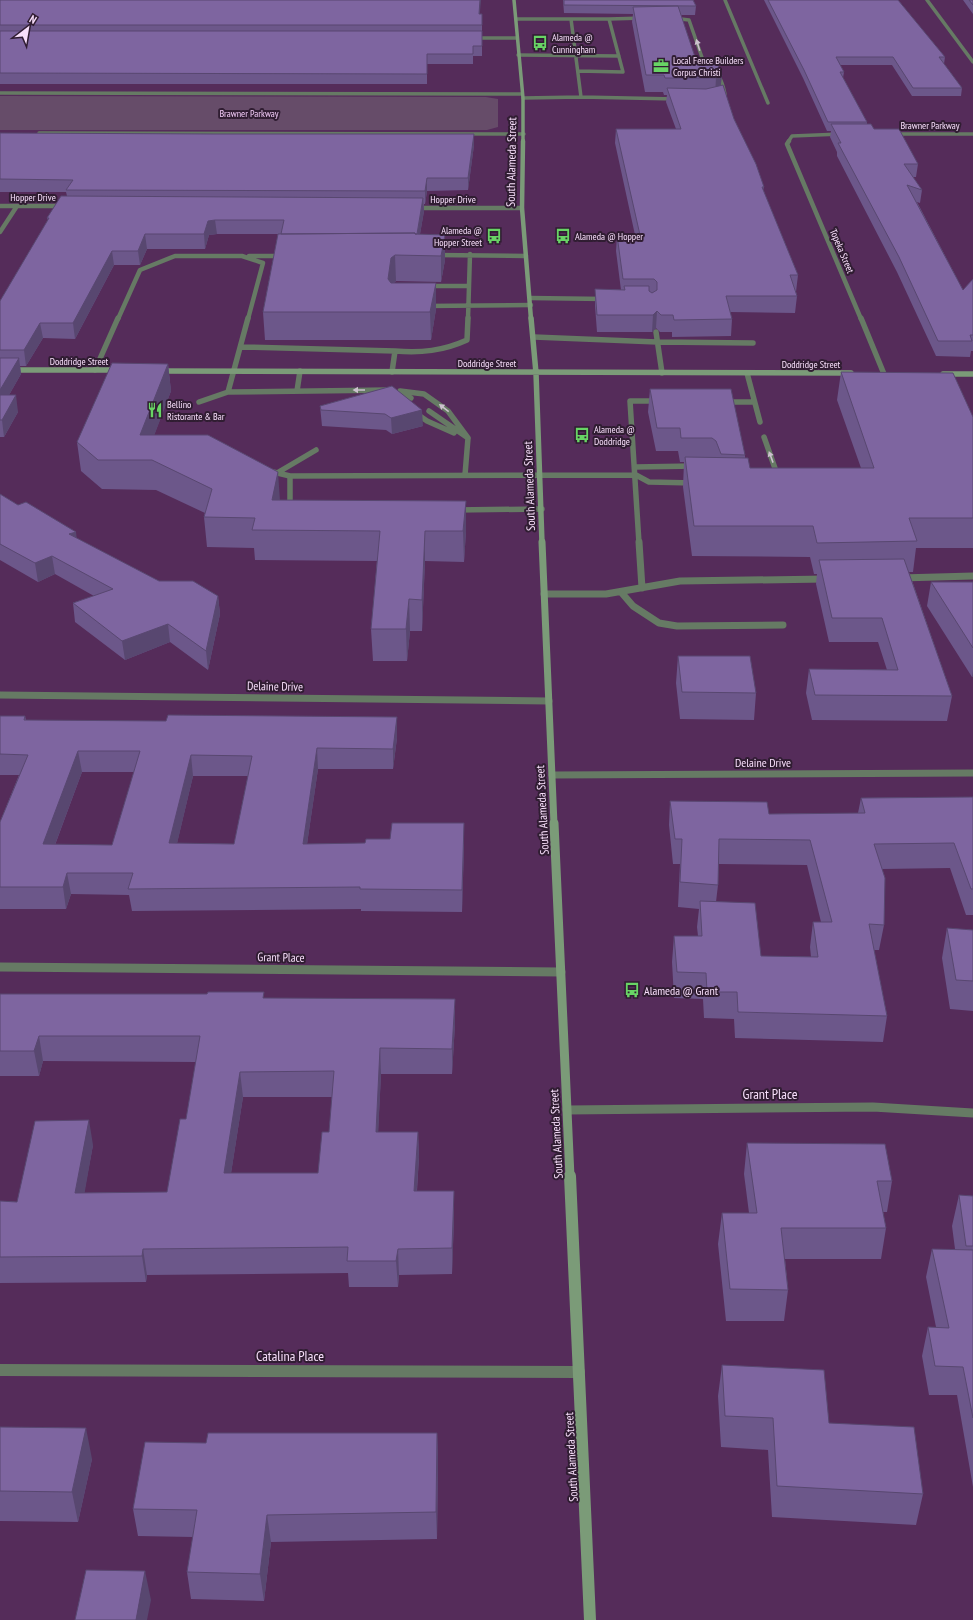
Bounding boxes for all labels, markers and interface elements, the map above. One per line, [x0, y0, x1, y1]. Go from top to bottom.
north arrow [8, 8, 48, 48]
text: N [27, 12, 39, 27]
place label: Alameda @ Cunningham [552, 31, 595, 56]
bus stop icon: Alameda @ Cunningham [531, 34, 549, 52]
one-way arrow [695, 38, 701, 50]
place label: Local Fence Builders Corpus Christi [673, 54, 744, 79]
office icon: Local Fence Builders Corpus Christi [652, 57, 670, 75]
park label: Brawner Parkway [219, 107, 279, 120]
street label: South Alameda Street [503, 116, 519, 207]
street label: Brawner Parkway [900, 119, 960, 132]
street label: Hopper Drive [10, 191, 56, 204]
street label: Hopper Drive [430, 193, 476, 206]
place label: Alameda @ Hopper Street [434, 224, 482, 249]
bus stop icon: Alameda @ Hopper Street [485, 227, 503, 245]
bus stop icon: Alameda @ Hopper [554, 227, 572, 245]
street label: Topeka Street [827, 227, 857, 275]
place label: Alameda @ Hopper [575, 230, 643, 243]
street label: Doddridge Street [50, 355, 109, 368]
street label: Doddridge Street [458, 357, 517, 370]
street label: Doddridge Street [782, 358, 841, 371]
one-way arrow [352, 387, 365, 393]
place label: Bellino Ristorante & Bar [167, 398, 225, 423]
restaurant icon: Bellino Ristorante & Bar [146, 401, 164, 419]
one-way arrow [438, 404, 449, 412]
place label: Alameda @ Doddridge [594, 423, 635, 448]
bus stop icon: Alameda @ Doddridge [573, 426, 591, 444]
street label: South Alameda Street [520, 440, 538, 531]
one-way arrow [767, 450, 773, 462]
street label: Delaine Drive [247, 678, 303, 694]
street label: Delaine Drive [735, 755, 791, 770]
street label: South Alameda Street [532, 764, 552, 855]
street label: Grant Place [257, 949, 305, 965]
bus stop icon: Alameda @ Grant [623, 981, 641, 999]
place label: Alameda @ Grant [644, 983, 719, 998]
street label: Grant Place [743, 1085, 798, 1103]
street label: South Alameda Street [546, 1088, 566, 1179]
street label: Catalina Place [256, 1347, 324, 1365]
street label: South Alameda Street [561, 1411, 581, 1502]

